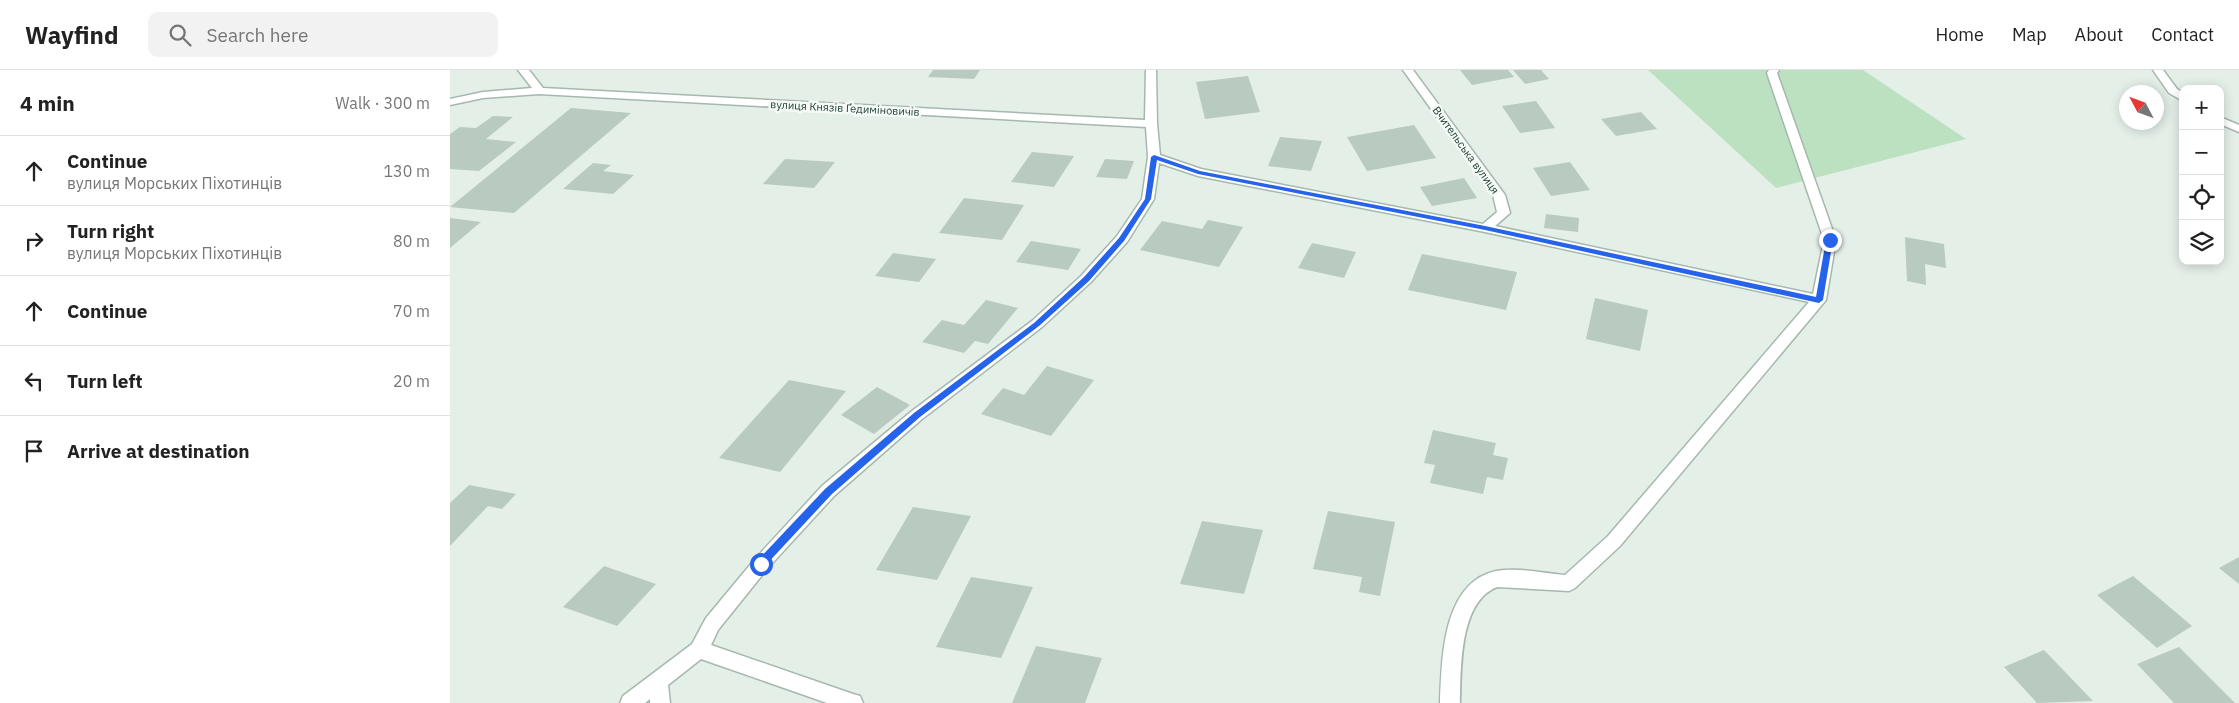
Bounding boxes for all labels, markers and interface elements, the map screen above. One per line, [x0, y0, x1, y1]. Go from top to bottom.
search box [148, 12, 498, 57]
text: Wayfind [25, 19, 118, 51]
icon: search [166, 21, 194, 49]
text: Search here [206, 23, 308, 47]
text: Home [1936, 23, 1984, 46]
text: Map [2012, 23, 2047, 46]
text: About [2075, 23, 2123, 46]
text: Contact [2151, 23, 2214, 46]
north arrow [2119, 85, 2164, 130]
map controls [2179, 85, 2224, 265]
button: + [2179, 85, 2224, 130]
text: 4 min [20, 89, 75, 117]
text: Walk · 300 m [335, 93, 430, 113]
street label: вулиця Князів Ґедиміновичів [770, 97, 920, 119]
street label: Вчительська вулиця [1430, 104, 1502, 196]
button: − [2179, 130, 2224, 175]
text: Continue [67, 149, 147, 173]
icon: ahead [20, 157, 48, 185]
text: 130 m [383, 161, 430, 181]
text: вулиця Морських Піхотинців [67, 173, 282, 193]
button: locate [2179, 175, 2224, 220]
text: Turn right [67, 219, 154, 243]
button: layers [2179, 220, 2224, 265]
icon: right [20, 227, 48, 255]
route end [1819, 229, 1842, 252]
text: 80 m [393, 231, 430, 251]
text: вулиця Морських Піхотинців [67, 243, 282, 263]
icon: ahead [20, 297, 48, 325]
text: Continue [67, 299, 147, 323]
text: 70 m [393, 301, 430, 321]
icon: left [20, 367, 48, 395]
text: Turn left [67, 369, 143, 393]
text: 20 m [393, 371, 430, 391]
icon: arrive [20, 437, 48, 465]
text: Arrive at destination [67, 439, 250, 463]
route start [750, 553, 773, 576]

